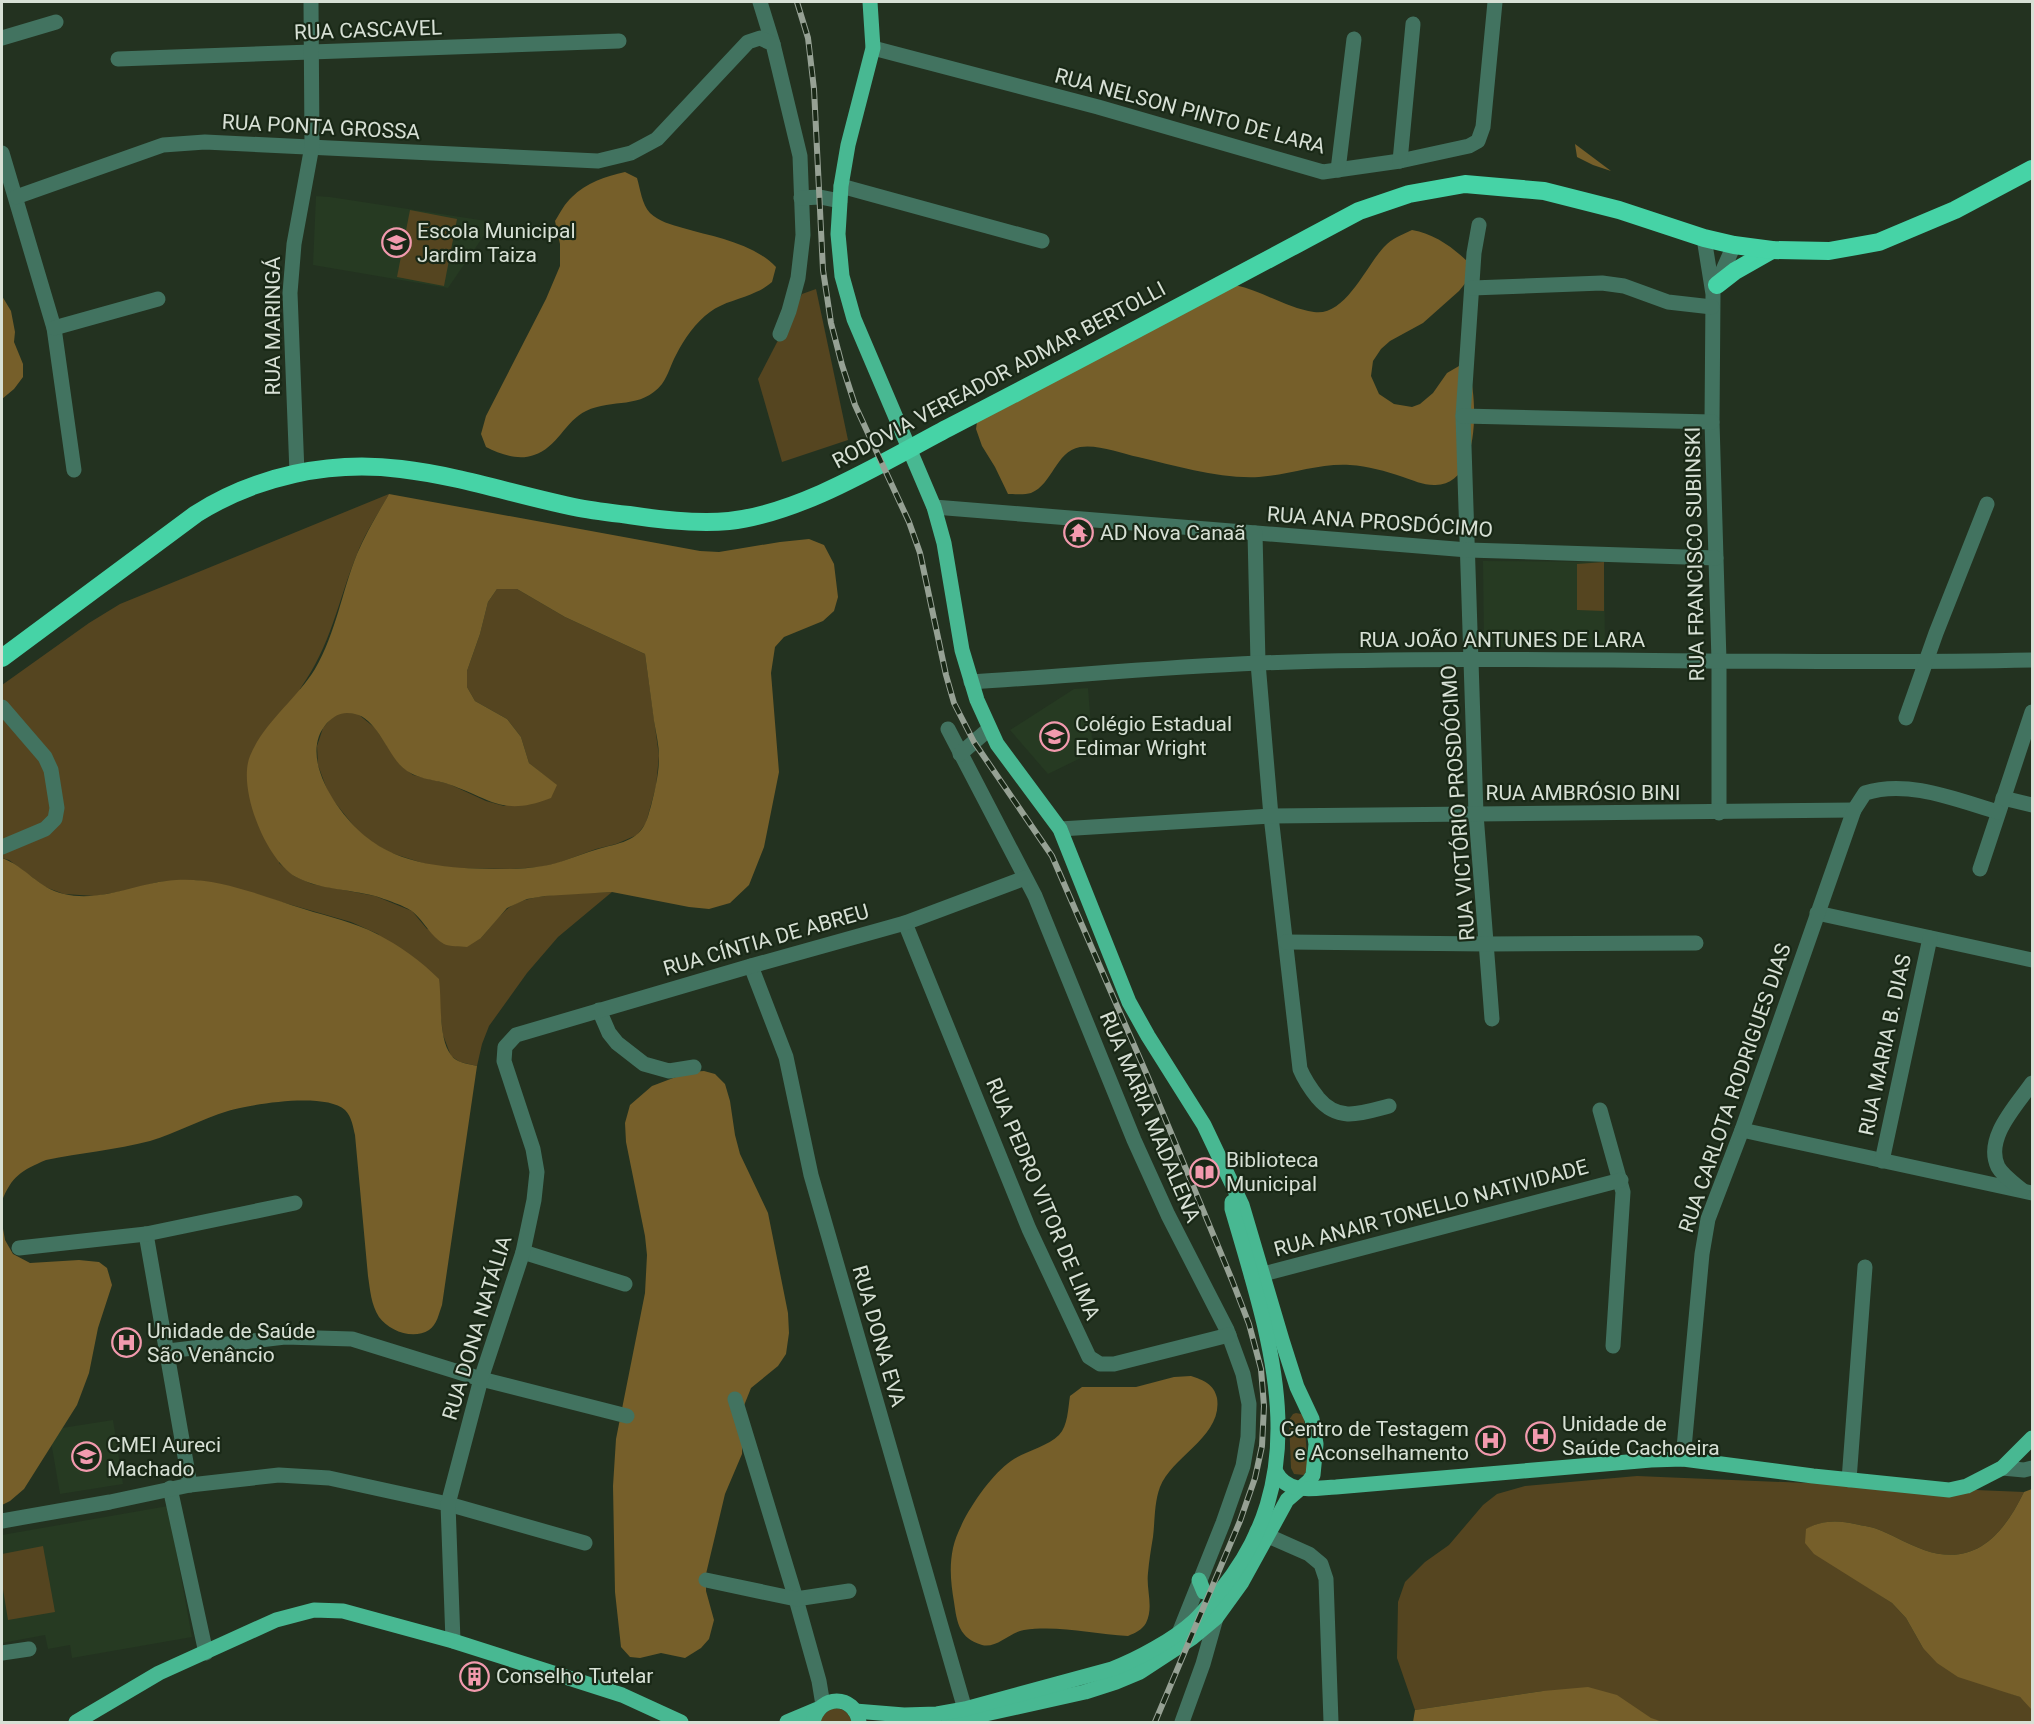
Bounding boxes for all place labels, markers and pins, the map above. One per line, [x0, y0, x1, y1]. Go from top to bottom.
place label: Escola Municipal Jardim Taiza [417, 219, 576, 267]
school or university icon: Escola Municipal Jardim Taiza [380, 227, 412, 259]
temple icon: AD Nova Canaã [1063, 517, 1095, 549]
place label: AD Nova Canaã [1100, 521, 1246, 545]
place label: Colégio Estadual Edimar Wright [1075, 712, 1232, 760]
school or university icon: Colégio Estadual Edimar Wright [1038, 720, 1070, 752]
place label: Biblioteca Municipal [1226, 1148, 1319, 1196]
library icon: Biblioteca Municipal [1189, 1156, 1221, 1188]
place label: Unidade de Saúde São Venâncio [147, 1319, 315, 1367]
hospital icon: Unidade de Saúde São Venâncio [110, 1327, 142, 1359]
place label: Unidade de Saúde Cachoeira [1562, 1412, 1720, 1460]
place label: Centro de Testagem e Aconselhamento [1281, 1417, 1469, 1465]
hospital icon: Unidade de Saúde Cachoeira [1525, 1420, 1557, 1452]
hospital icon: Centro de Testagem e Aconselhamento [1474, 1425, 1506, 1457]
place label: CMEI Aureci Machado [107, 1433, 221, 1481]
school or university icon: CMEI Aureci Machado [70, 1441, 102, 1473]
building icon: Conselho Tutelar [459, 1660, 491, 1692]
place label: Conselho Tutelar [496, 1664, 653, 1688]

